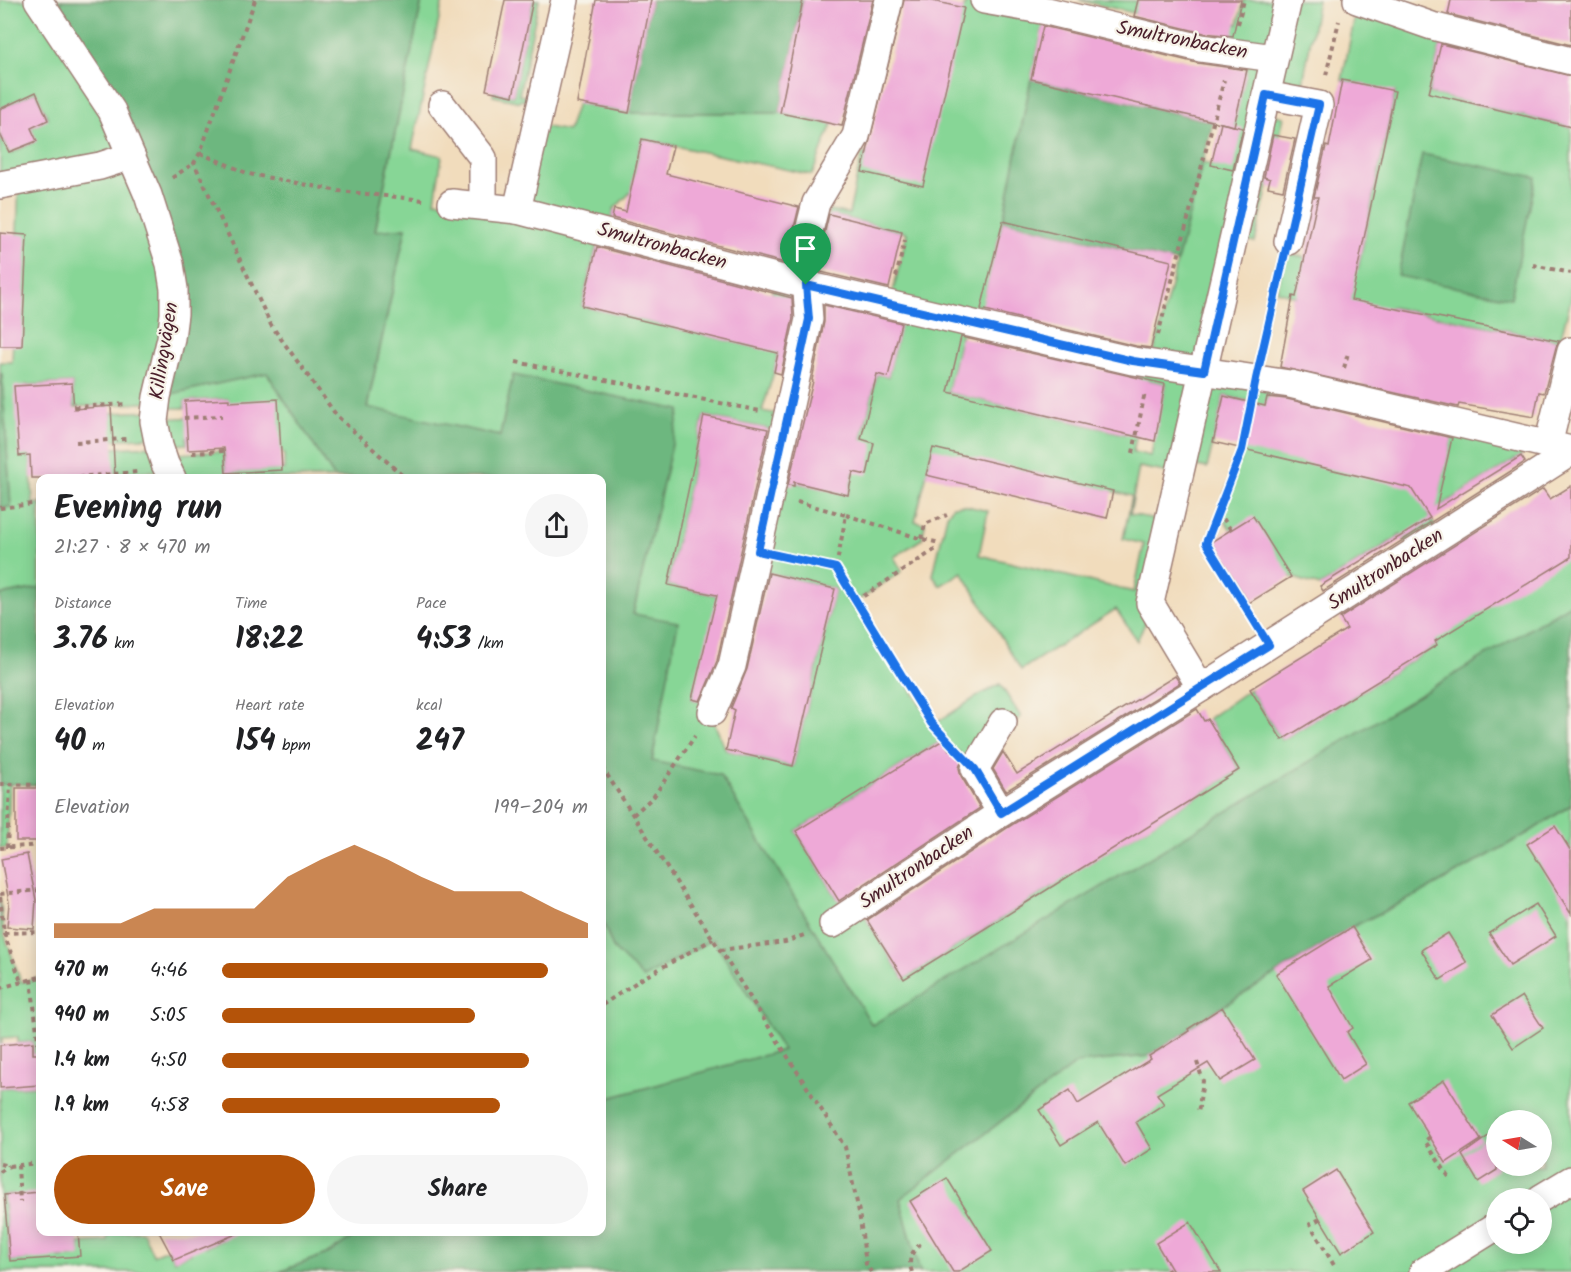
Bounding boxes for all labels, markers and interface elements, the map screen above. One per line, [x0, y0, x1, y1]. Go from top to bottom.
street label: Smultronbacken [1114, 13, 1250, 69]
street label: Smultronbacken [594, 214, 730, 280]
pin [780, 223, 831, 285]
icon: arrive [789, 232, 822, 265]
street label: Killingvägen [142, 300, 188, 402]
text: Evening run [54, 483, 222, 536]
button: share [525, 494, 588, 557]
street label: Smultronbacken [1322, 520, 1450, 620]
text: 21:27 · 8 × 470 m [54, 532, 210, 564]
text: Distance [54, 591, 112, 616]
text: Time [235, 591, 267, 616]
text: Pace [416, 591, 447, 616]
text: 3.76 [54, 616, 108, 664]
text: 18:22 [235, 616, 304, 664]
text: 4:53 [416, 616, 471, 664]
text: km [108, 631, 135, 656]
text: /km [471, 631, 504, 656]
text: Elevation [54, 693, 115, 718]
text: Heart rate [235, 693, 305, 718]
text: kcal [416, 693, 442, 718]
text: 40 [54, 718, 86, 766]
text: 154 [235, 718, 276, 766]
text: 247 [416, 718, 464, 766]
text: m [86, 733, 105, 758]
text: bpm [276, 733, 311, 758]
text: Elevation [54, 792, 130, 824]
text: 199–204 m [493, 792, 588, 824]
street label: Smultronbacken [853, 818, 981, 918]
text: 470 m [54, 955, 109, 987]
text: 4:46 [150, 955, 188, 987]
text: 940 m [54, 1000, 109, 1032]
text: 5:05 [150, 1000, 186, 1032]
text: 1.4 km [54, 1045, 110, 1077]
text: 4:50 [150, 1045, 187, 1077]
text: 1.9 km [54, 1090, 109, 1122]
text: 4:58 [150, 1090, 189, 1122]
north arrow [1486, 1110, 1552, 1176]
map controls [1486, 1110, 1552, 1254]
button: Save [54, 1155, 315, 1224]
button: Share [327, 1155, 588, 1224]
button: locate [1486, 1188, 1552, 1254]

